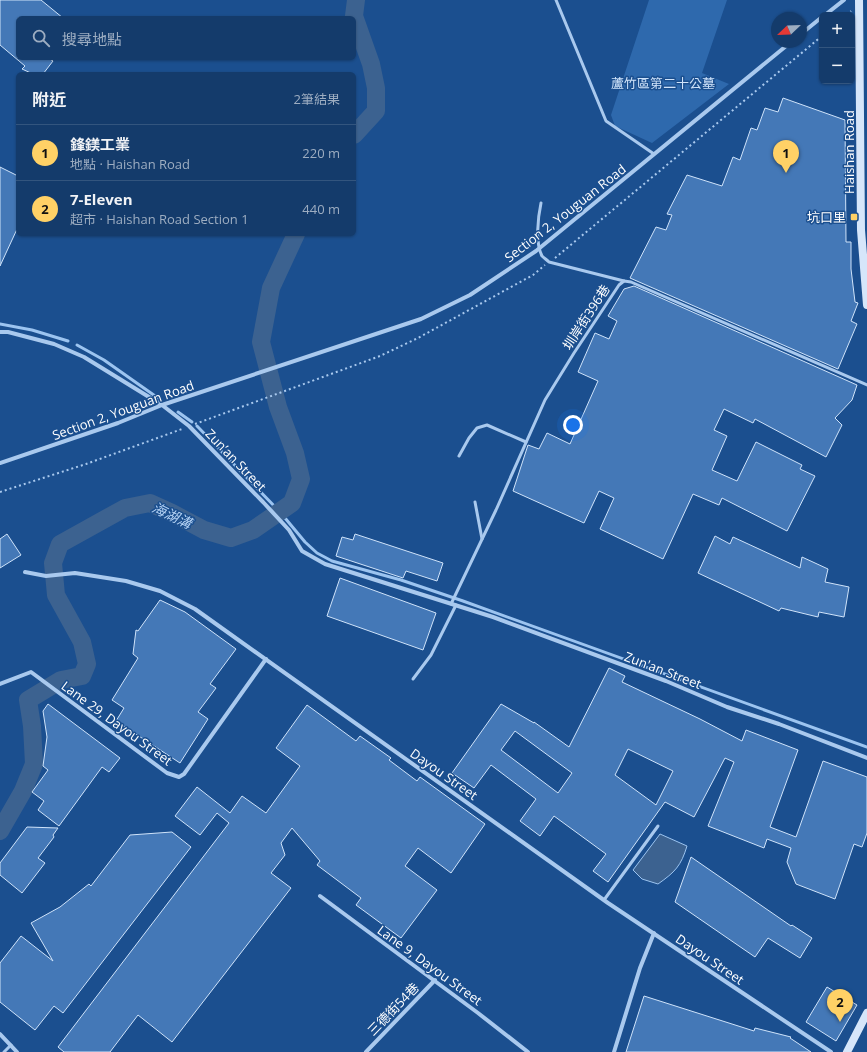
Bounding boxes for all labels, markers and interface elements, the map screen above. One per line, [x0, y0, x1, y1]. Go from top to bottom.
north arrow [771, 12, 807, 48]
map controls [819, 12, 855, 84]
button: + [819, 12, 855, 48]
search box [16, 16, 356, 60]
icon: search [30, 27, 52, 49]
text: 搜尋地點 [62, 29, 122, 49]
button: − [819, 48, 855, 84]
park label: 蘆竹區第二十公墓 [611, 74, 715, 92]
text: 附近 [32, 88, 66, 111]
text: 2筆結果 [294, 90, 340, 108]
street label: Haishan Road [840, 110, 858, 194]
text: 鋒鎂工業 [70, 134, 130, 154]
pin: 1 [773, 140, 799, 173]
text: 1 [41, 144, 49, 162]
text: 220 m [302, 144, 340, 162]
text: 地點 · Haishan Road [70, 155, 190, 173]
street label: Section 2, Youguan Road [501, 160, 629, 266]
text: 7-Eleven [70, 189, 133, 209]
text: 2 [41, 200, 49, 218]
text: 440 m [302, 200, 340, 218]
place label: 坑口里 [807, 208, 846, 226]
text: 超市 · Haishan Road Section 1 [70, 210, 249, 228]
marker: 坑口里 [849, 212, 859, 222]
street label: 圳岸街396巷 [558, 281, 614, 353]
street label: Section 2, Youguan Road [50, 376, 196, 444]
your location [563, 415, 583, 435]
street label: Zun’an Street [202, 425, 271, 495]
water label: 海湖溝 [149, 498, 197, 533]
street label: Zun'an Street [622, 647, 704, 693]
street label: Lane 29, Dayou Street [58, 677, 176, 770]
street label: Dayou Street [407, 744, 482, 804]
street label: Lane 9, Dayou Street [374, 921, 486, 1009]
street label: Dayou Street [672, 930, 748, 989]
street label: 三德街54巷 [363, 979, 423, 1039]
pin: 2 [827, 989, 853, 1022]

